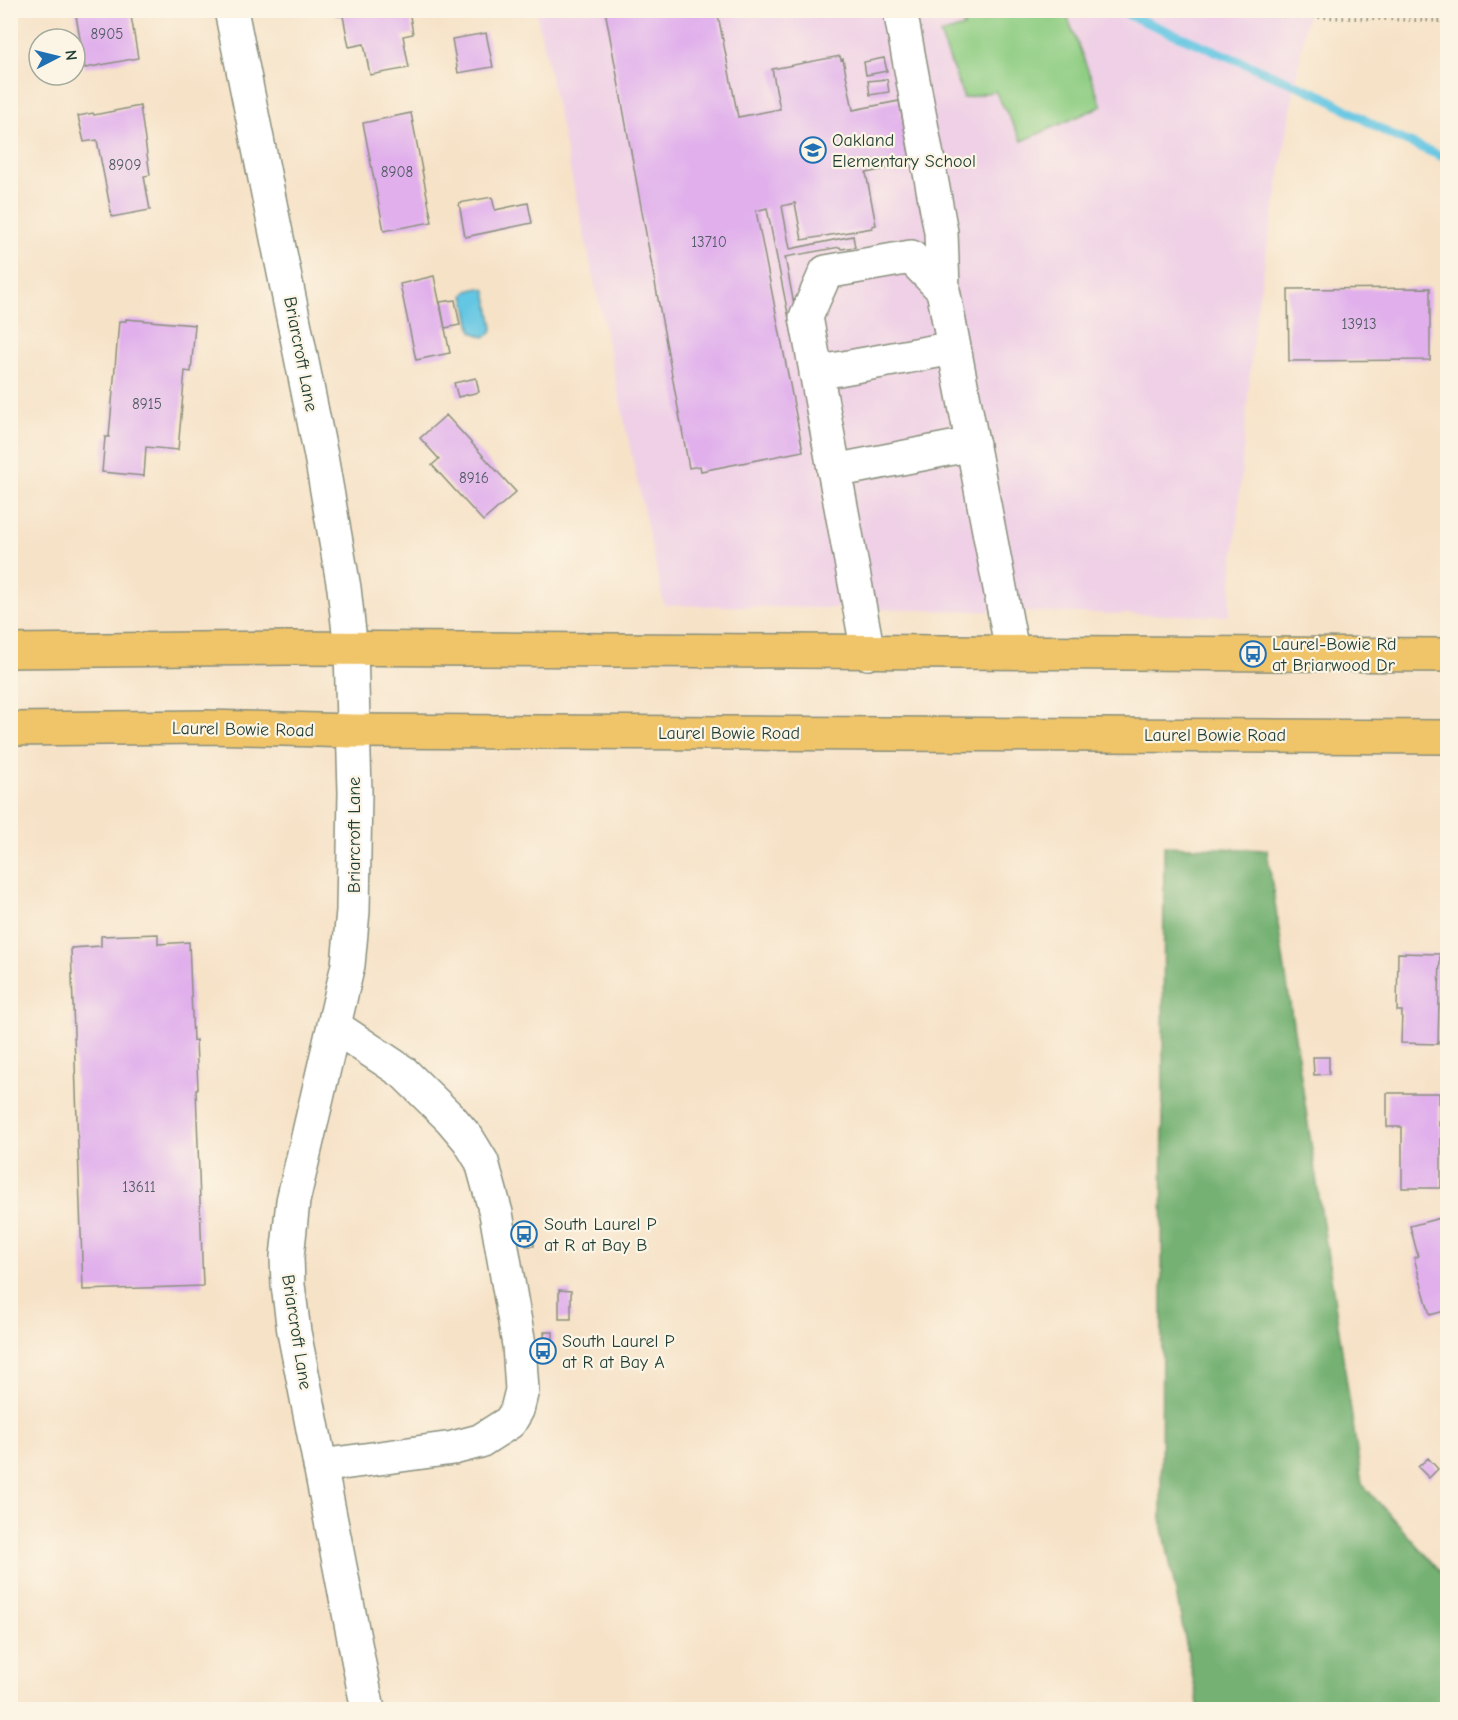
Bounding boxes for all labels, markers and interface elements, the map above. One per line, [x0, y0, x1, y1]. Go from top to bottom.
house number: 8905 [91, 25, 123, 43]
north arrow [27, 27, 87, 87]
text: N [61, 49, 80, 62]
place label: Oakland Elementary School [832, 130, 976, 172]
school or university icon: Oakland Elementary School [798, 135, 828, 165]
house number: 8909 [109, 156, 141, 174]
house number: 8908 [381, 163, 413, 181]
house number: 13710 [691, 233, 727, 251]
street label: Briarcroft Lane [279, 295, 322, 413]
house number: 13913 [1341, 315, 1377, 333]
house number: 8915 [132, 395, 162, 413]
house number: 8916 [459, 469, 489, 487]
place label: Laurel-Bowie Rd at Briarwood Dr [1272, 634, 1397, 676]
bus stop icon: Laurel-Bowie Rd at Briarwood Dr [1238, 639, 1268, 669]
street label: Laurel Bowie Road [172, 718, 314, 741]
street label: Laurel Bowie Road [658, 723, 800, 744]
street label: Laurel Bowie Road [1144, 725, 1286, 746]
street label: Briarcroft Lane [344, 777, 365, 893]
house number: 13611 [122, 1178, 156, 1196]
place label: South Laurel P at R at Bay B [544, 1214, 657, 1256]
bus stop icon: South Laurel P at R at Bay B [509, 1219, 539, 1249]
street label: Briarcroft Lane [277, 1273, 316, 1391]
place label: South Laurel P at R at Bay A [562, 1331, 675, 1373]
bus stop icon: South Laurel P at R at Bay A [528, 1336, 558, 1366]

